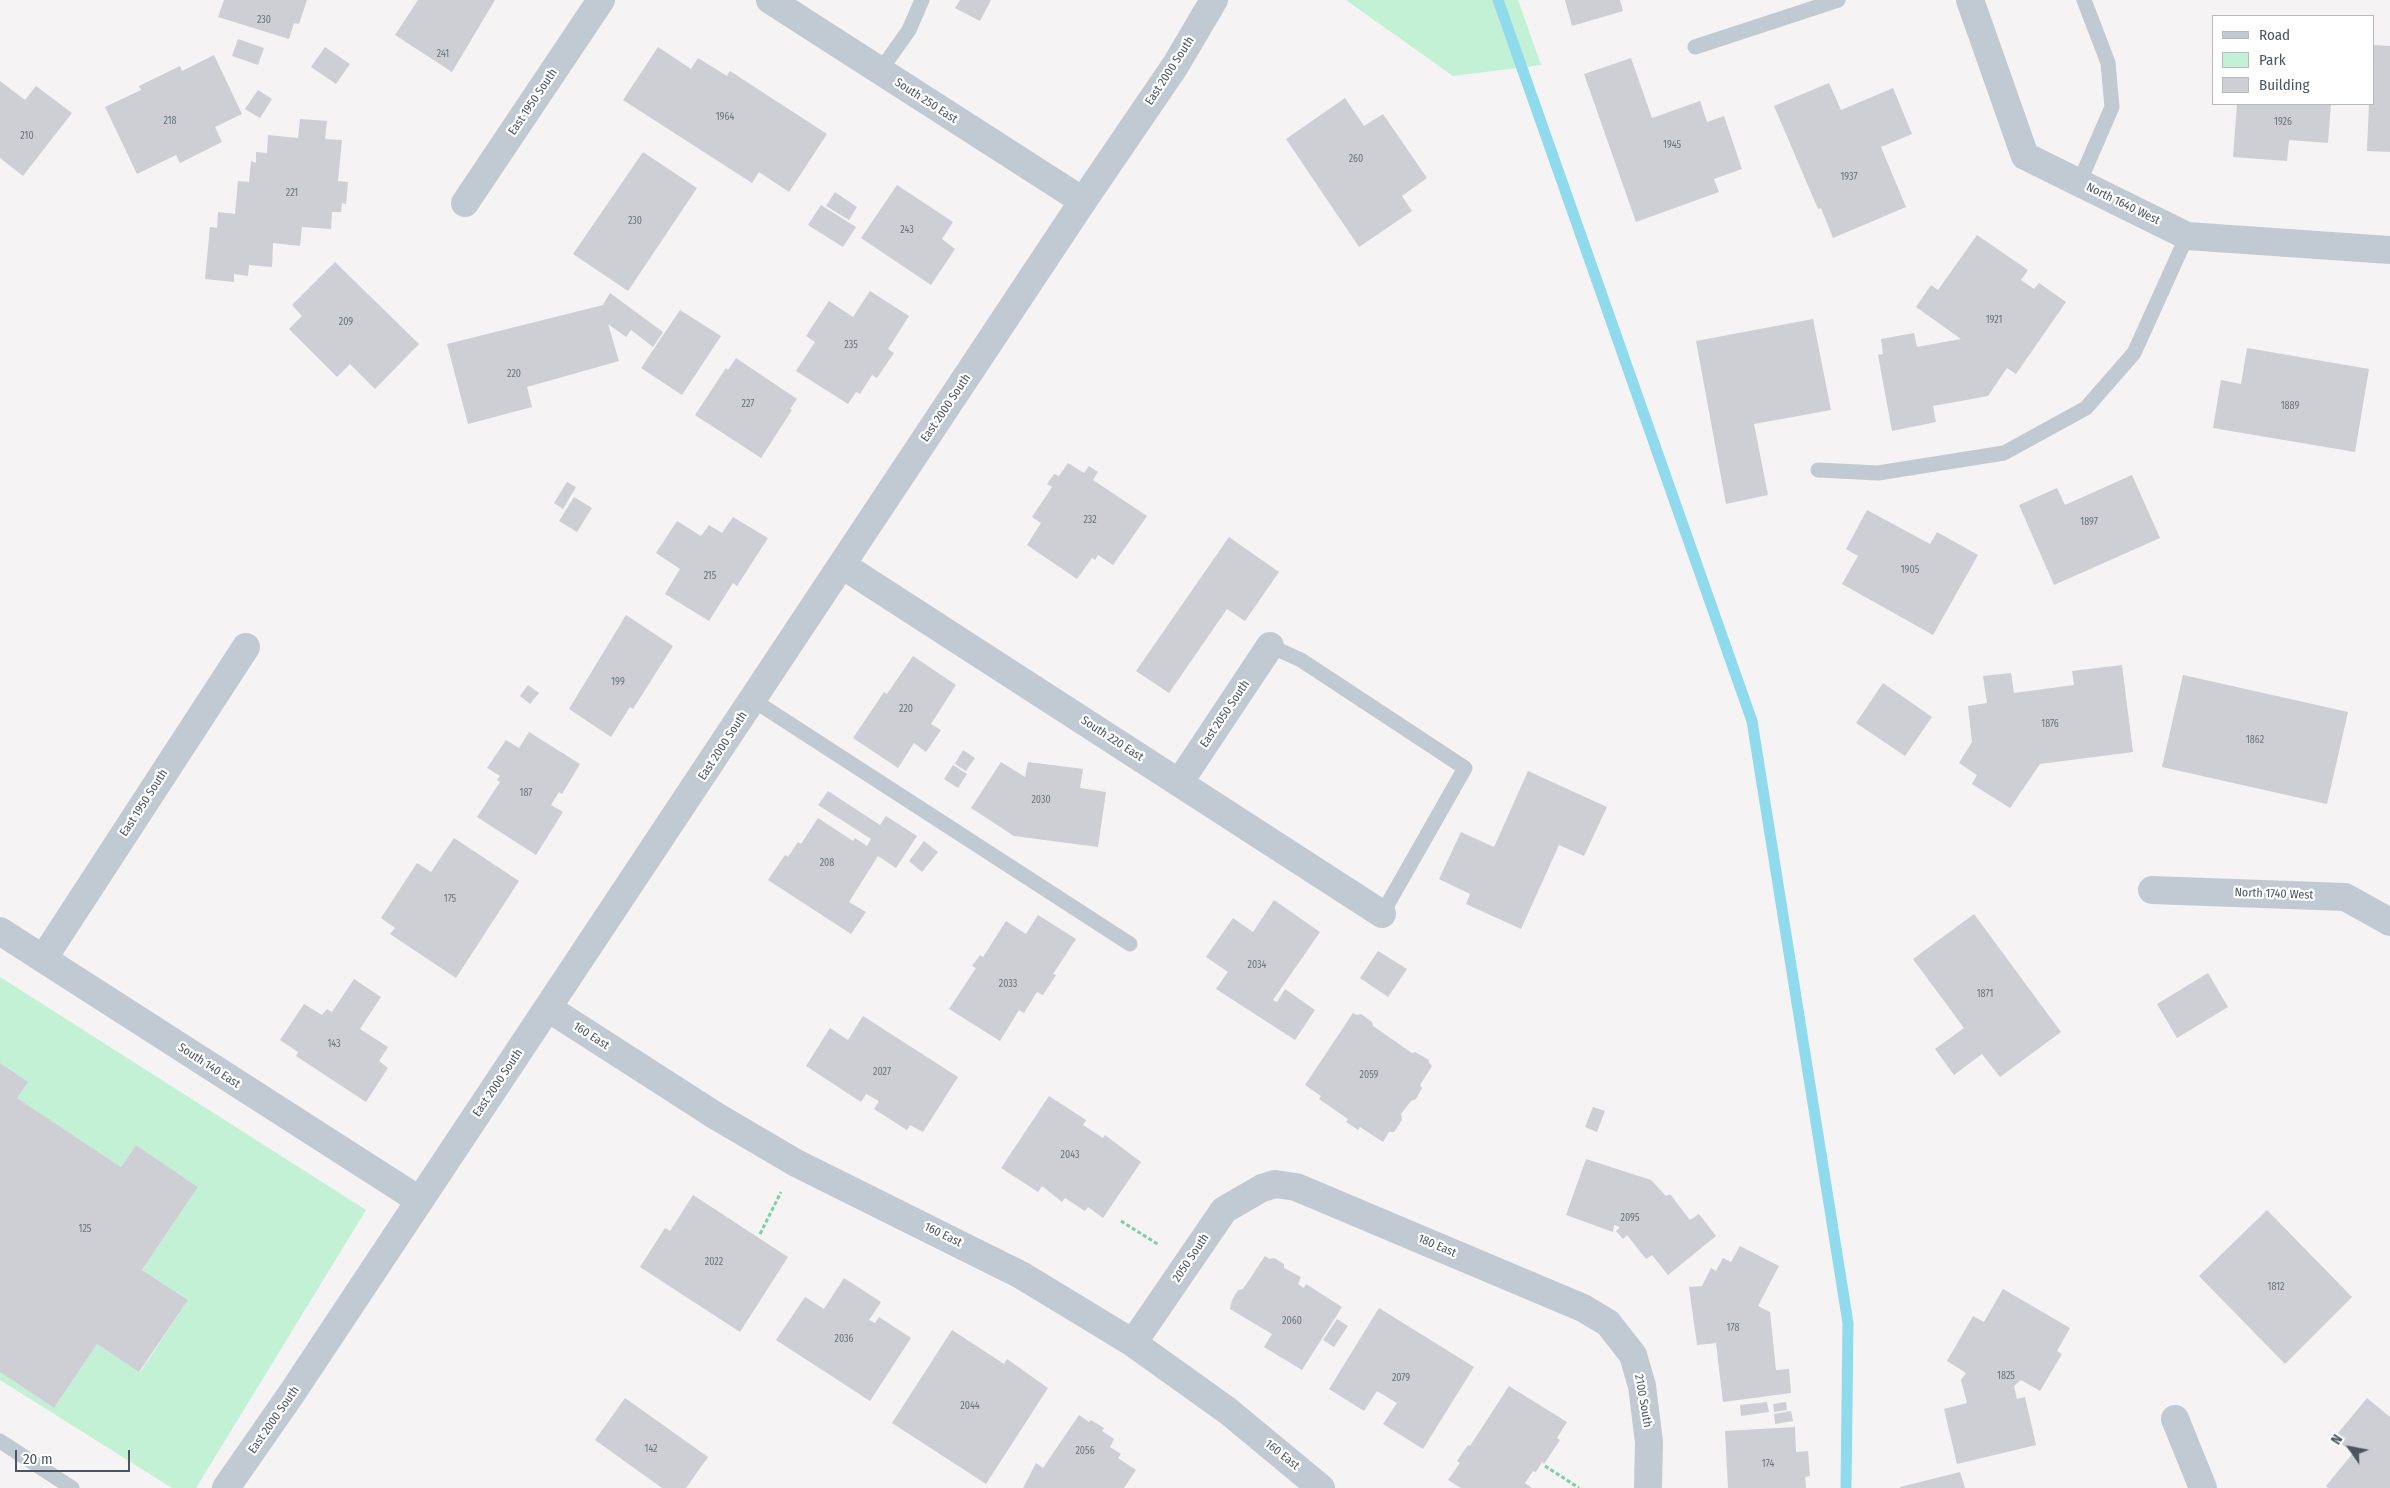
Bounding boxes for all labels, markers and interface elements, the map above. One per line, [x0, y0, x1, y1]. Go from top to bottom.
house number: 230 [257, 14, 271, 26]
legend [2212, 15, 2375, 105]
text: Road [2259, 26, 2290, 44]
street label: East 2000 South [1143, 34, 1197, 108]
house number: 241 [437, 48, 449, 60]
text: Park [2259, 51, 2286, 69]
street label: East 1950 South [505, 66, 561, 138]
street label: South 250 East [892, 75, 960, 127]
text: Building [2259, 76, 2310, 94]
house number: 1964 [716, 111, 734, 123]
house number: 218 [163, 115, 177, 127]
house number: 1926 [2274, 116, 2292, 128]
house number: 210 [20, 130, 34, 142]
house number: 1945 [1663, 139, 1681, 151]
house number: 260 [1349, 153, 1363, 165]
house number: 1937 [1840, 171, 1858, 183]
street label: North 1640 West [2084, 180, 2162, 228]
house number: 221 [286, 187, 298, 199]
house number: 230 [628, 215, 642, 227]
house number: 243 [900, 224, 914, 236]
house number: 1921 [1986, 314, 2002, 326]
house number: 209 [339, 316, 353, 328]
house number: 235 [844, 339, 858, 351]
house number: 220 [507, 368, 521, 380]
street label: East 2000 South [918, 371, 974, 445]
house number: 227 [742, 398, 754, 410]
house number: 1889 [2281, 400, 2299, 412]
house number: 232 [1083, 514, 1097, 526]
house number: 1897 [2080, 516, 2098, 528]
house number: 1905 [1901, 564, 1919, 576]
house number: 215 [704, 570, 716, 582]
house number: 199 [611, 676, 625, 688]
street label: East 2050 South [1197, 678, 1253, 750]
house number: 220 [899, 703, 913, 715]
street label: East 2000 South [696, 709, 750, 783]
street label: South 220 East [1078, 713, 1146, 765]
house number: 1876 [2041, 718, 2059, 730]
house number: 1862 [2246, 734, 2264, 746]
street label: East 1950 South [117, 767, 171, 839]
house number: 187 [520, 787, 532, 799]
house number: 2030 [1031, 794, 1051, 806]
house number: 208 [820, 857, 834, 869]
street label: North 1740 West [2234, 885, 2314, 903]
house number: 175 [444, 893, 456, 905]
house number: 2034 [1248, 959, 1266, 971]
house number: 2033 [999, 978, 1017, 990]
house number: 1871 [1977, 988, 1993, 1000]
street label: 160 East [570, 1019, 612, 1053]
house number: 143 [327, 1038, 341, 1050]
street label: South 140 East [175, 1040, 243, 1092]
street label: East 2000 South [470, 1046, 526, 1120]
house number: 2027 [873, 1066, 891, 1078]
house number: 2059 [1360, 1069, 1378, 1081]
house number: 2043 [1061, 1149, 1079, 1161]
house number: 2095 [1621, 1212, 1639, 1224]
street label: 160 East [922, 1220, 964, 1250]
house number: 125 [79, 1223, 91, 1235]
street label: 2050 South [1170, 1231, 1212, 1285]
street label: 180 East [1416, 1232, 1458, 1260]
house number: 2022 [705, 1256, 723, 1268]
house number: 1812 [2268, 1281, 2284, 1293]
house number: 2060 [1282, 1315, 1302, 1327]
house number: 178 [1727, 1322, 1739, 1334]
house number: 2036 [835, 1333, 853, 1345]
house number: 1825 [1997, 1370, 2015, 1382]
house number: 2079 [1392, 1372, 1410, 1384]
street label: 2100 South [1631, 1373, 1655, 1429]
street label: East 2000 South [246, 1384, 302, 1456]
house number: 2044 [960, 1400, 980, 1412]
north arrow [2325, 1423, 2375, 1473]
text: N [2328, 1431, 2346, 1448]
street label: 160 East [1262, 1437, 1302, 1473]
scale bar [18, 1440, 132, 1472]
house number: 142 [644, 1443, 658, 1455]
house number: 2056 [1075, 1445, 1095, 1457]
text: 20 m [23, 1450, 53, 1468]
house number: 174 [1762, 1458, 1774, 1470]

